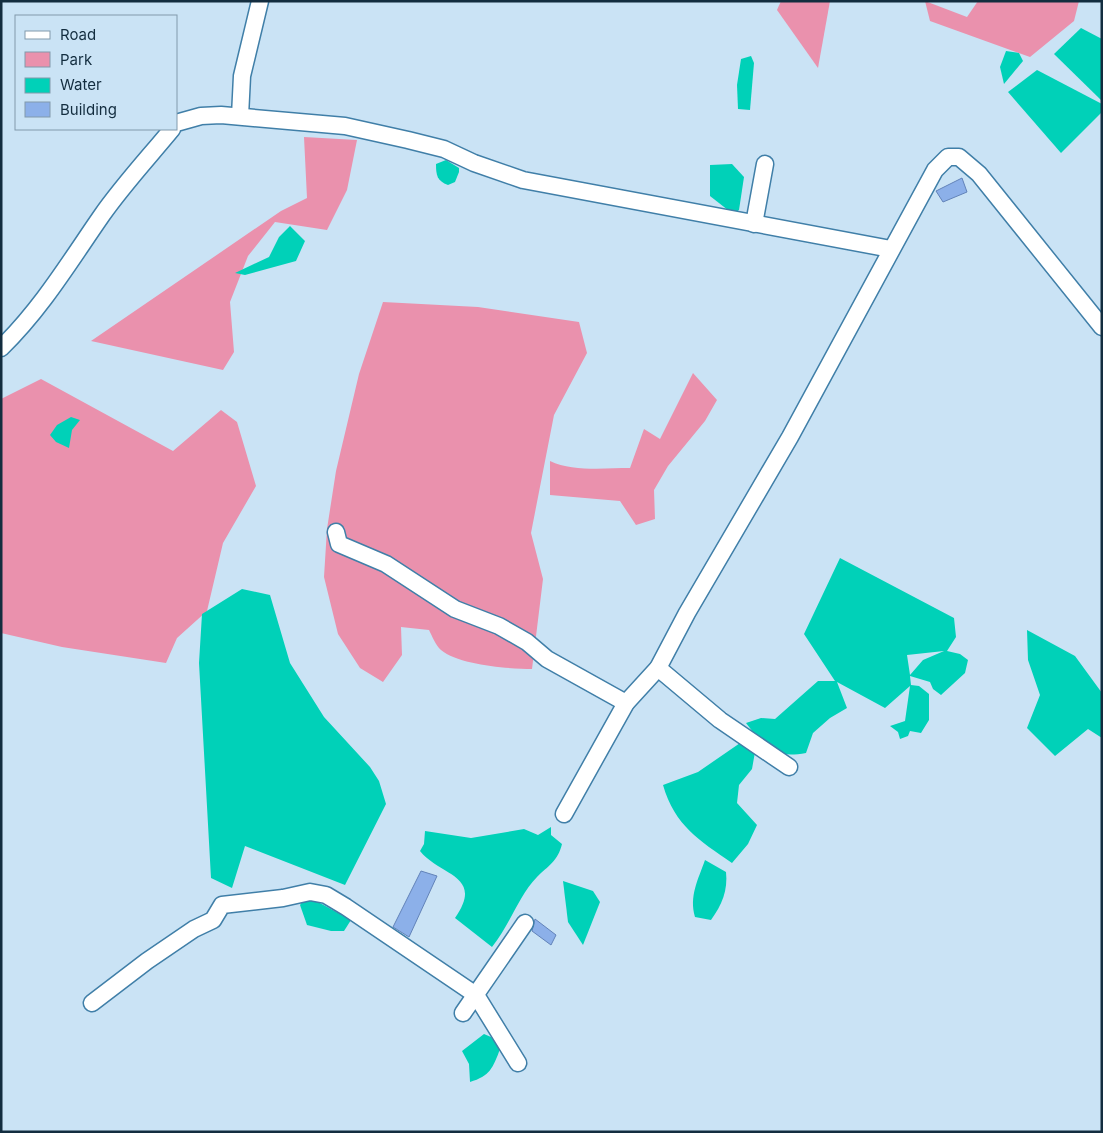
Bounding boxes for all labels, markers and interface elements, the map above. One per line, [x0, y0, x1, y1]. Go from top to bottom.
legend [15, 15, 178, 130]
text: Road [60, 25, 96, 44]
text: Park [60, 50, 93, 69]
text: Water [60, 75, 102, 94]
text: Building [60, 100, 117, 119]

